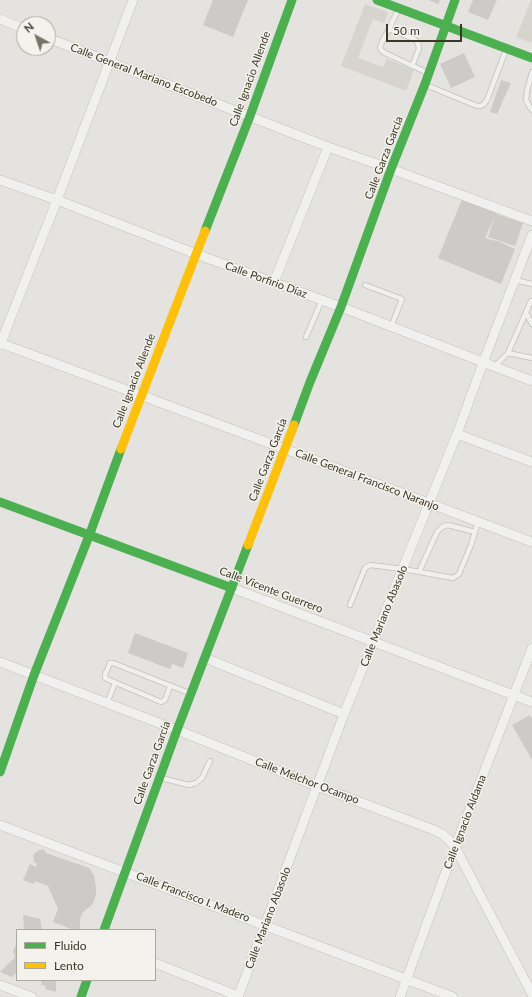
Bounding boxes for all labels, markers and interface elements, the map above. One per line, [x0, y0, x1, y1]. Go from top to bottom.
north arrow [16, 16, 56, 56]
scale bar [388, 16, 464, 42]
text: N [21, 19, 36, 35]
text: 50 m [393, 23, 420, 38]
street label: Calle Ignacio Allende [227, 30, 273, 128]
street label: Calle General Mariano Escobedo [68, 41, 220, 109]
street label: Calle Garza García [362, 115, 406, 201]
street label: Calle Porfirio Díaz [223, 259, 309, 301]
street label: Calle Ignacio Allende [110, 332, 158, 430]
street label: Calle Garza García [246, 417, 290, 503]
street label: Calle General Francisco Naranjo [293, 446, 441, 514]
street label: Calle Mariano Abasolo [358, 563, 410, 669]
street label: Calle Vicente Guerrero [217, 564, 325, 616]
street label: Calle Garza García [131, 719, 173, 807]
street label: Calle Melchor Ocampo [253, 755, 361, 807]
street label: Calle Ignacio Aldama [441, 773, 489, 871]
street label: Calle Mariano Abasolo [242, 865, 294, 971]
street label: Calle Francisco I. Madero [134, 869, 252, 925]
legend [16, 929, 156, 981]
text: Fluido [54, 938, 87, 953]
text: Lento [54, 958, 84, 973]

